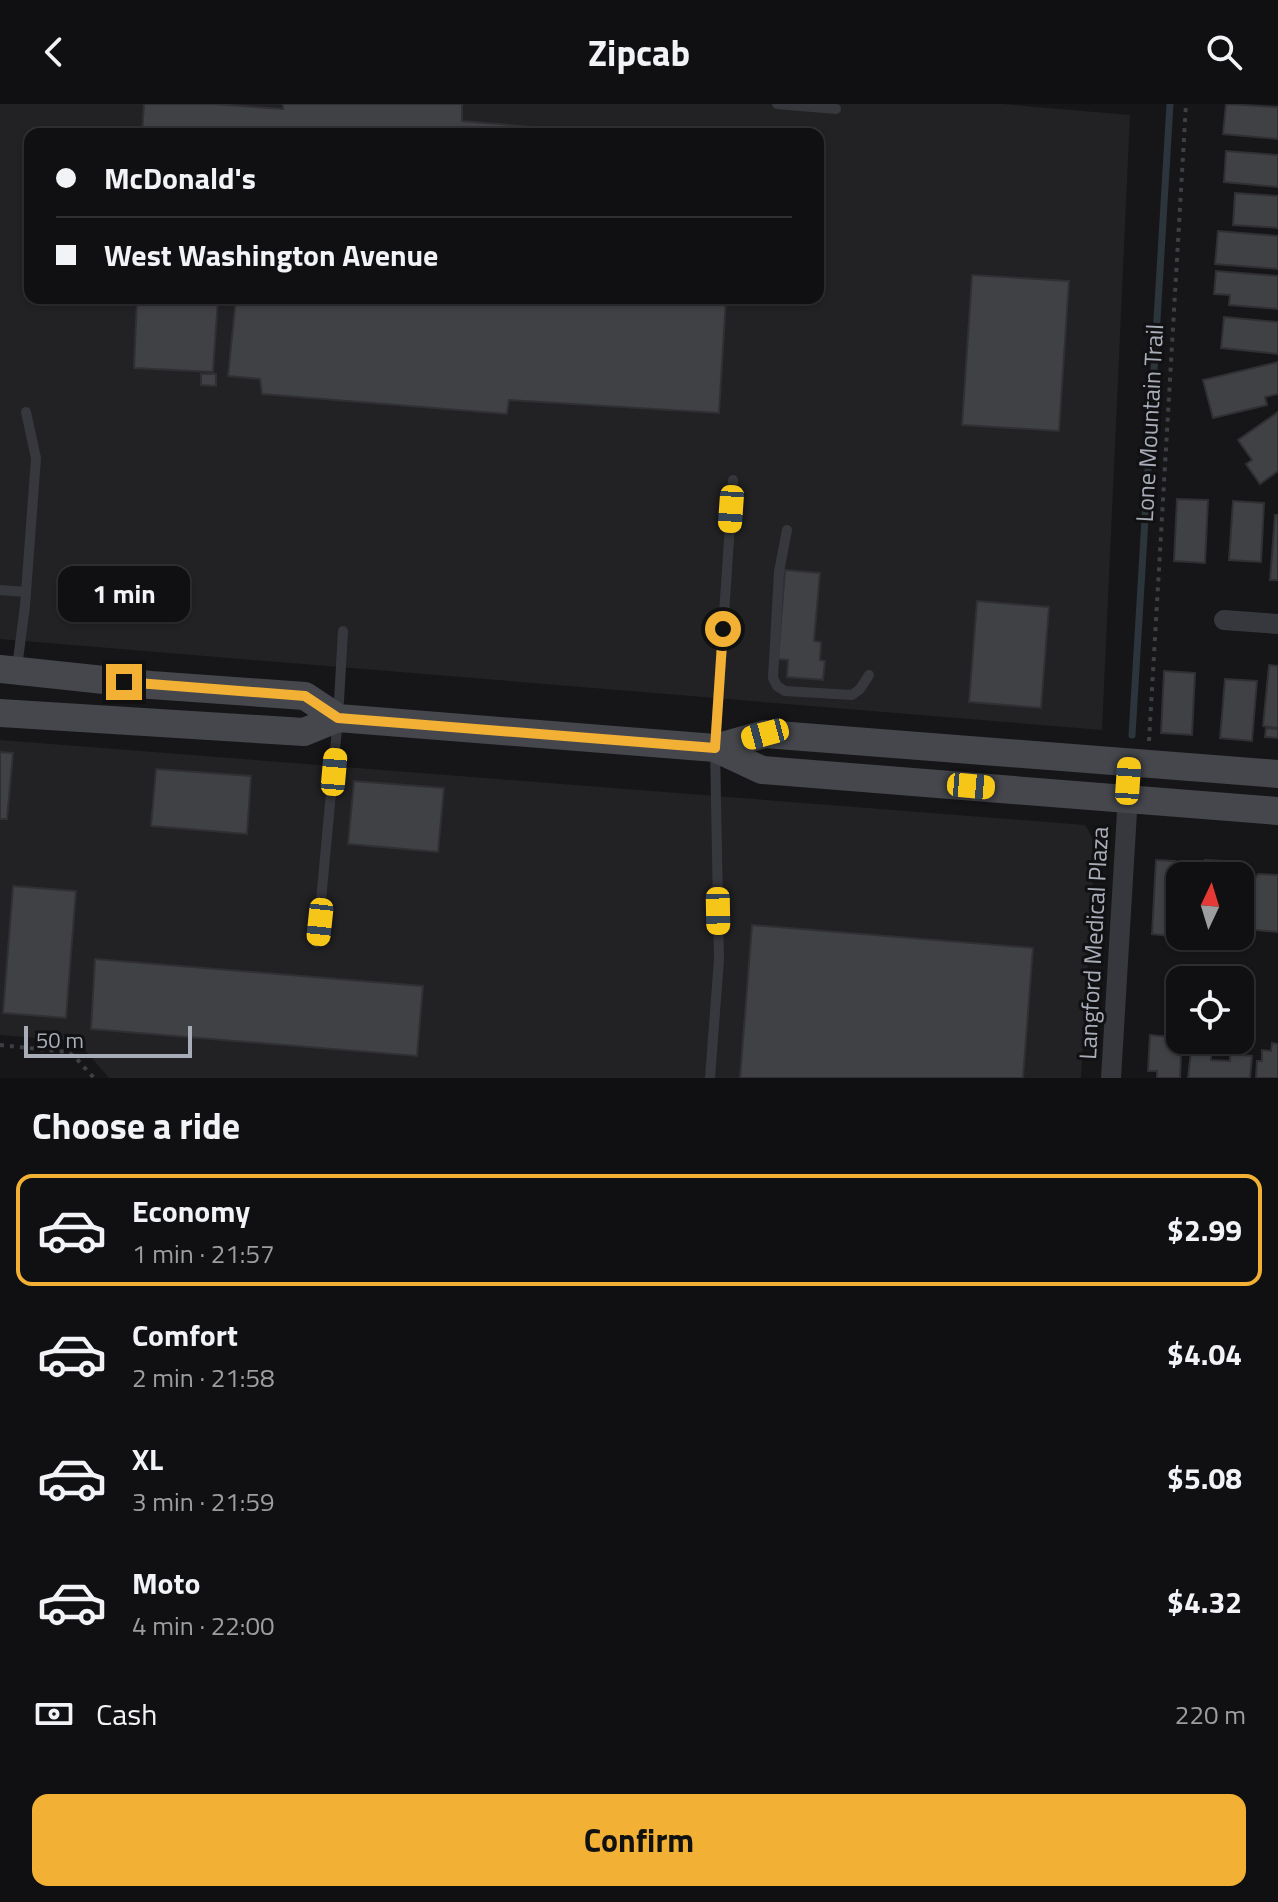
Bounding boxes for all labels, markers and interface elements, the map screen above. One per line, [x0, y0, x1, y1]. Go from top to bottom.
text: Zipcab [588, 25, 690, 80]
icon: back [32, 30, 76, 74]
icon: search [1202, 30, 1246, 74]
text: McDonald's [104, 155, 256, 201]
text: West Washington Avenue [104, 232, 438, 278]
street label: Lone Mountain Trail [1126, 323, 1172, 523]
car [717, 484, 745, 534]
callout: 1 min [58, 566, 190, 622]
text: 1 min [92, 574, 156, 613]
route start [705, 611, 741, 647]
route end [106, 664, 142, 700]
car [739, 716, 791, 752]
car [320, 747, 348, 797]
car [1114, 756, 1142, 806]
car [946, 772, 996, 800]
street label: Langford Medical Plaza [1069, 826, 1117, 1060]
north arrow [1166, 862, 1254, 950]
map controls [1166, 862, 1254, 1054]
car [706, 887, 730, 935]
car [306, 897, 334, 947]
button: locate [1166, 966, 1254, 1054]
scale bar [24, 1022, 192, 1058]
text: 50 m [36, 1023, 84, 1057]
text: Choose a ride [32, 1098, 240, 1153]
text: Economy [132, 1188, 250, 1234]
icon: car [36, 1194, 108, 1266]
text: $2.99 [1167, 1207, 1242, 1253]
text: 1 min · 21:57 [132, 1234, 275, 1273]
text: Comfort [132, 1312, 238, 1358]
icon: car [36, 1318, 108, 1390]
text: $4.04 [1167, 1331, 1242, 1377]
text: 2 min · 21:58 [132, 1358, 275, 1397]
text: XL [132, 1436, 163, 1482]
icon: car [36, 1442, 108, 1514]
text: $5.08 [1167, 1455, 1242, 1501]
text: 3 min · 21:59 [132, 1482, 275, 1521]
text: Moto [132, 1560, 200, 1606]
icon: car [36, 1566, 108, 1638]
text: $4.32 [1167, 1579, 1242, 1625]
text: 4 min · 22:00 [132, 1606, 275, 1645]
text: Cash [96, 1691, 157, 1737]
icon: cash [32, 1692, 76, 1736]
text: 220 m [1175, 1695, 1246, 1734]
button: Confirm [32, 1794, 1246, 1886]

